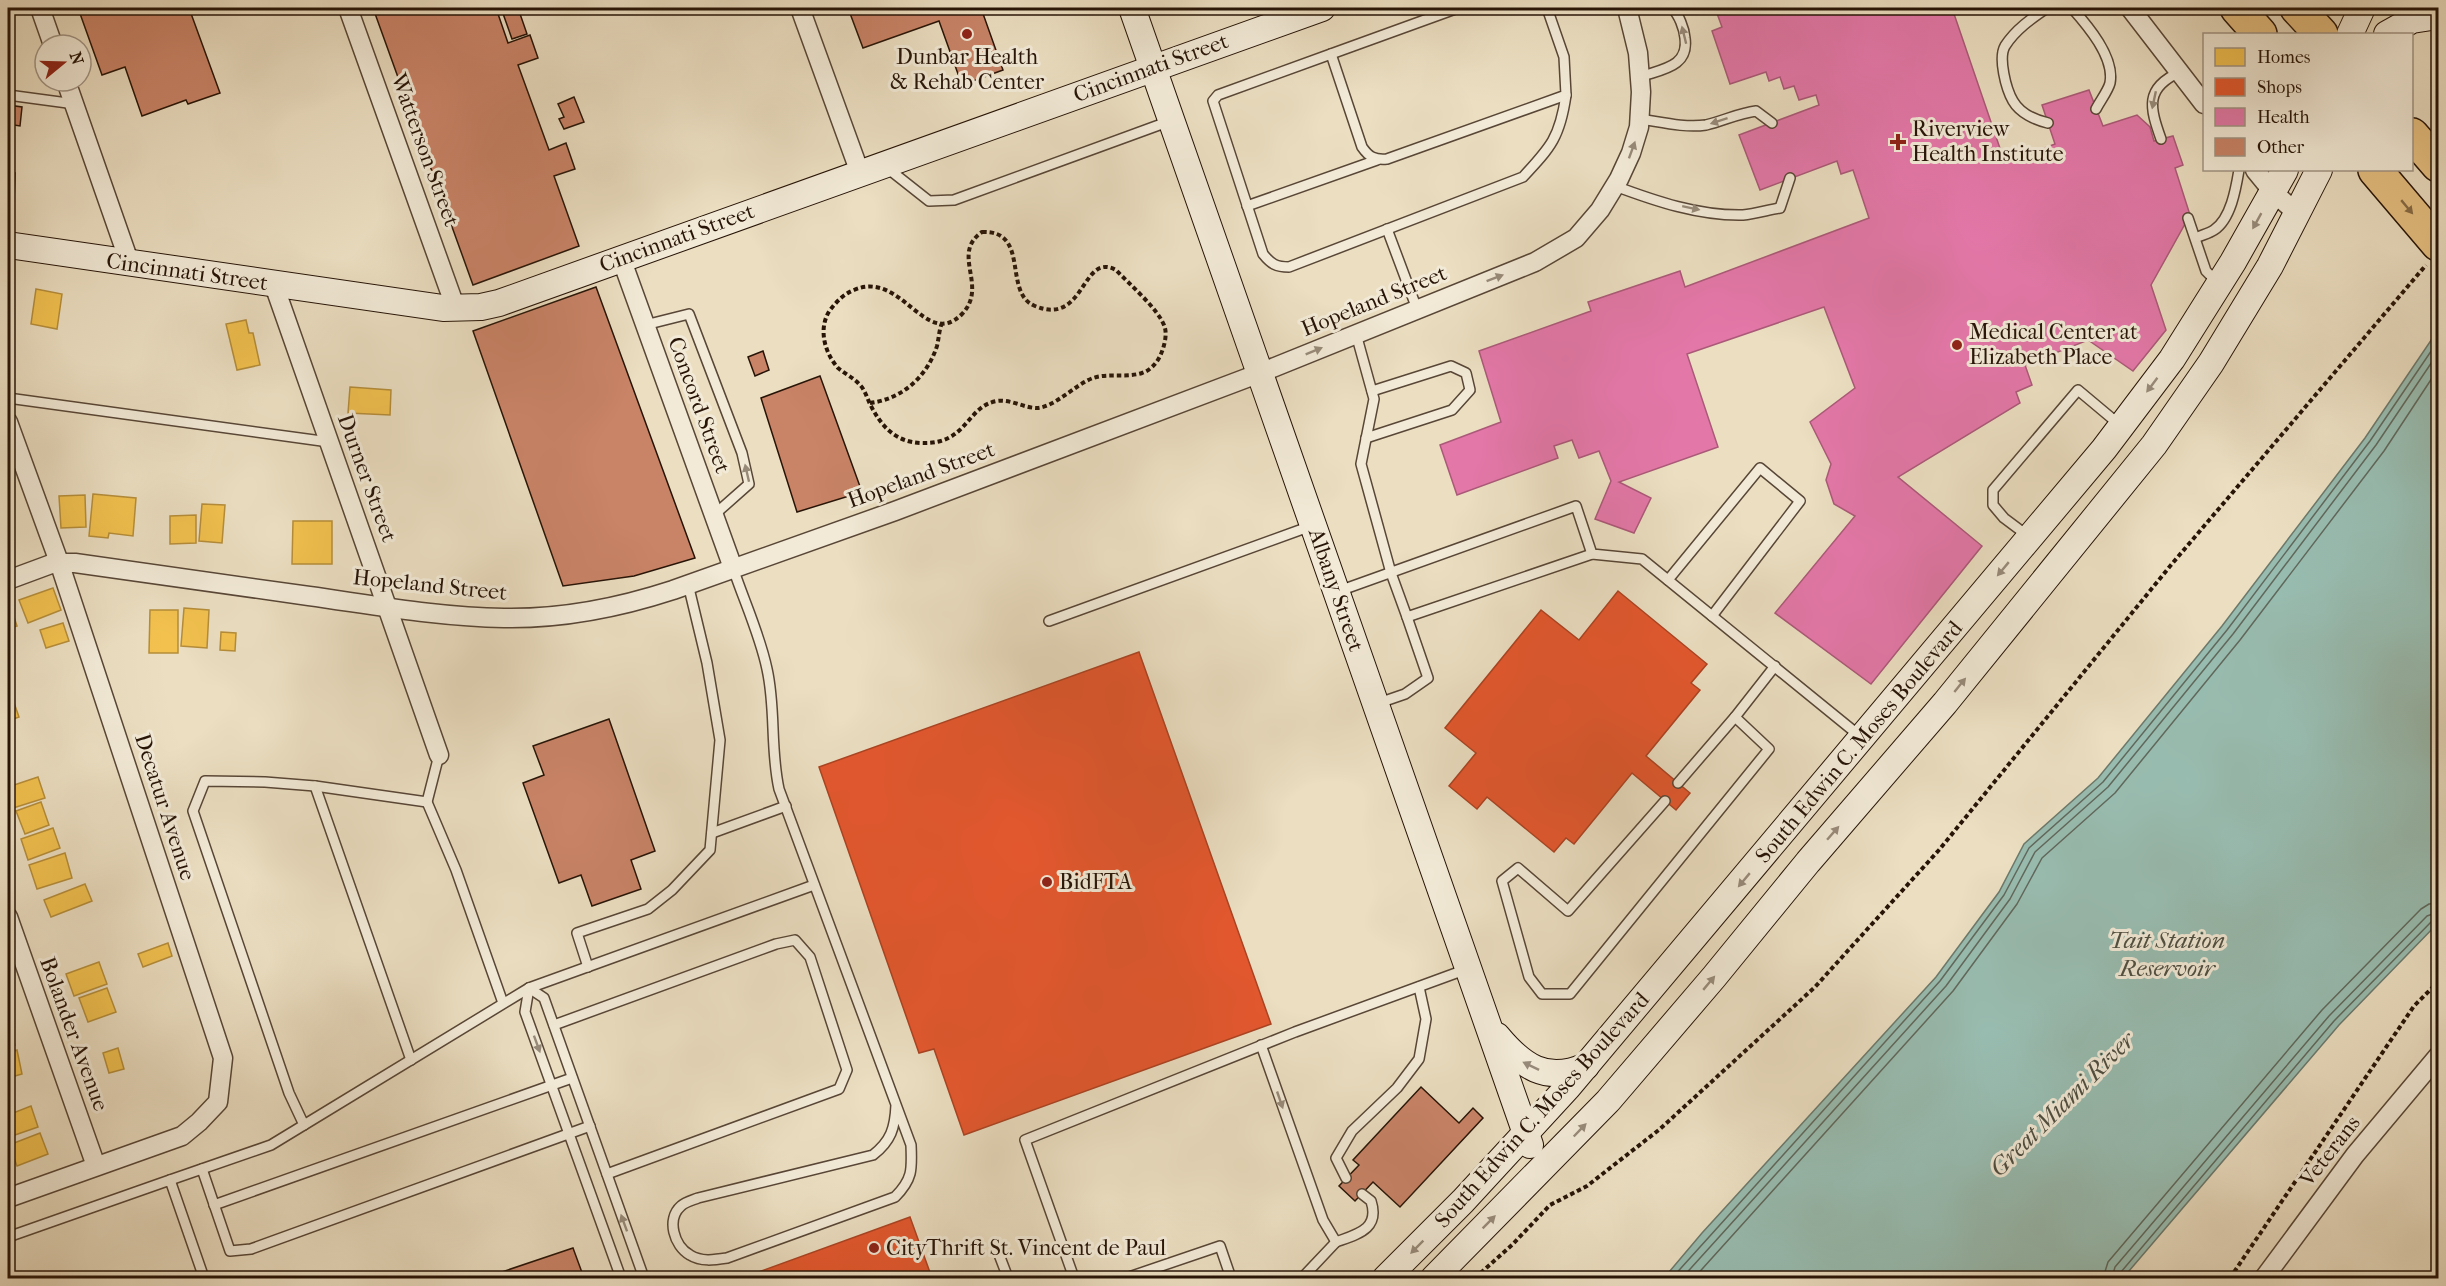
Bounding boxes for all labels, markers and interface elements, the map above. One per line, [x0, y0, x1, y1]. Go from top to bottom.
one-way arrow [1678, 25, 1688, 44]
marker: Dunbar Health & Rehab Center [960, 27, 974, 41]
street label: Cincinnati Street [1070, 28, 1232, 108]
north arrow [33, 33, 93, 93]
legend [2203, 33, 2413, 171]
place label: Dunbar Health & Rehab Center [890, 44, 1045, 95]
text: Homes [2257, 47, 2311, 68]
text: N [66, 49, 88, 68]
street label: Watterson Street [385, 69, 465, 230]
text: Shops [2257, 77, 2302, 98]
one-way arrow [2149, 91, 2158, 110]
text: Health [2257, 107, 2310, 128]
one-way arrow [1710, 116, 1728, 126]
place label: Riverview Health Institute [1912, 116, 2064, 167]
marker: Riverview Health Institute [1889, 133, 1907, 151]
text: Other [2257, 137, 2305, 158]
one-way arrow [1627, 141, 1637, 159]
street label: Cincinnati Street [596, 198, 758, 278]
one-way arrow [2400, 199, 2413, 215]
one-way arrow [1681, 204, 1700, 214]
one-way arrow [2251, 213, 2262, 229]
street label: Cincinnati Street [105, 248, 270, 296]
street label: Hopeland Street [1297, 260, 1451, 342]
one-way arrow [1487, 273, 1505, 283]
place label: Medical Center at Elizabeth Place [1969, 319, 2138, 370]
street label: Concord Street [662, 333, 736, 477]
marker: Medical Center at Elizabeth Place [1950, 338, 1964, 352]
one-way arrow [1306, 346, 1324, 356]
one-way arrow [2147, 378, 2159, 393]
street label: Durner Street [332, 410, 402, 546]
street label: Hopeland Street [844, 436, 998, 514]
one-way arrow [741, 463, 751, 482]
street label: Albany Street [1302, 524, 1369, 655]
one-way arrow [1998, 562, 2010, 577]
street label: Hopeland Street [352, 564, 508, 606]
street label: South Edwin C. Moses Boulevard [1750, 615, 1969, 868]
one-way arrow [1953, 677, 1966, 693]
street label: Decatur Avenue [129, 730, 201, 884]
one-way arrow [1826, 826, 1839, 841]
place label: BidFTA [1059, 869, 1133, 895]
one-way arrow [1737, 872, 1750, 888]
marker: BidFTA [1040, 875, 1054, 889]
water label: Tait Station Reservoir [2109, 926, 2225, 982]
street label: Bolander Avenue [34, 953, 114, 1115]
one-way arrow [1702, 976, 1715, 991]
street label: South Edwin C. Moses Boulevard [1429, 986, 1655, 1233]
water label: Great Miami River [1984, 1024, 2142, 1182]
one-way arrow [532, 1035, 542, 1053]
one-way arrow [1522, 1062, 1540, 1072]
one-way arrow [1276, 1091, 1286, 1109]
street label: Veterans [2294, 1110, 2366, 1193]
one-way arrow [1573, 1123, 1587, 1137]
one-way arrow [619, 1214, 629, 1232]
one-way arrow [1482, 1215, 1496, 1229]
place label: CityThrift St. Vincent de Paul [886, 1235, 1166, 1261]
one-way arrow [1411, 1239, 1425, 1253]
marker: CityThrift St. Vincent de Paul [867, 1241, 881, 1255]

